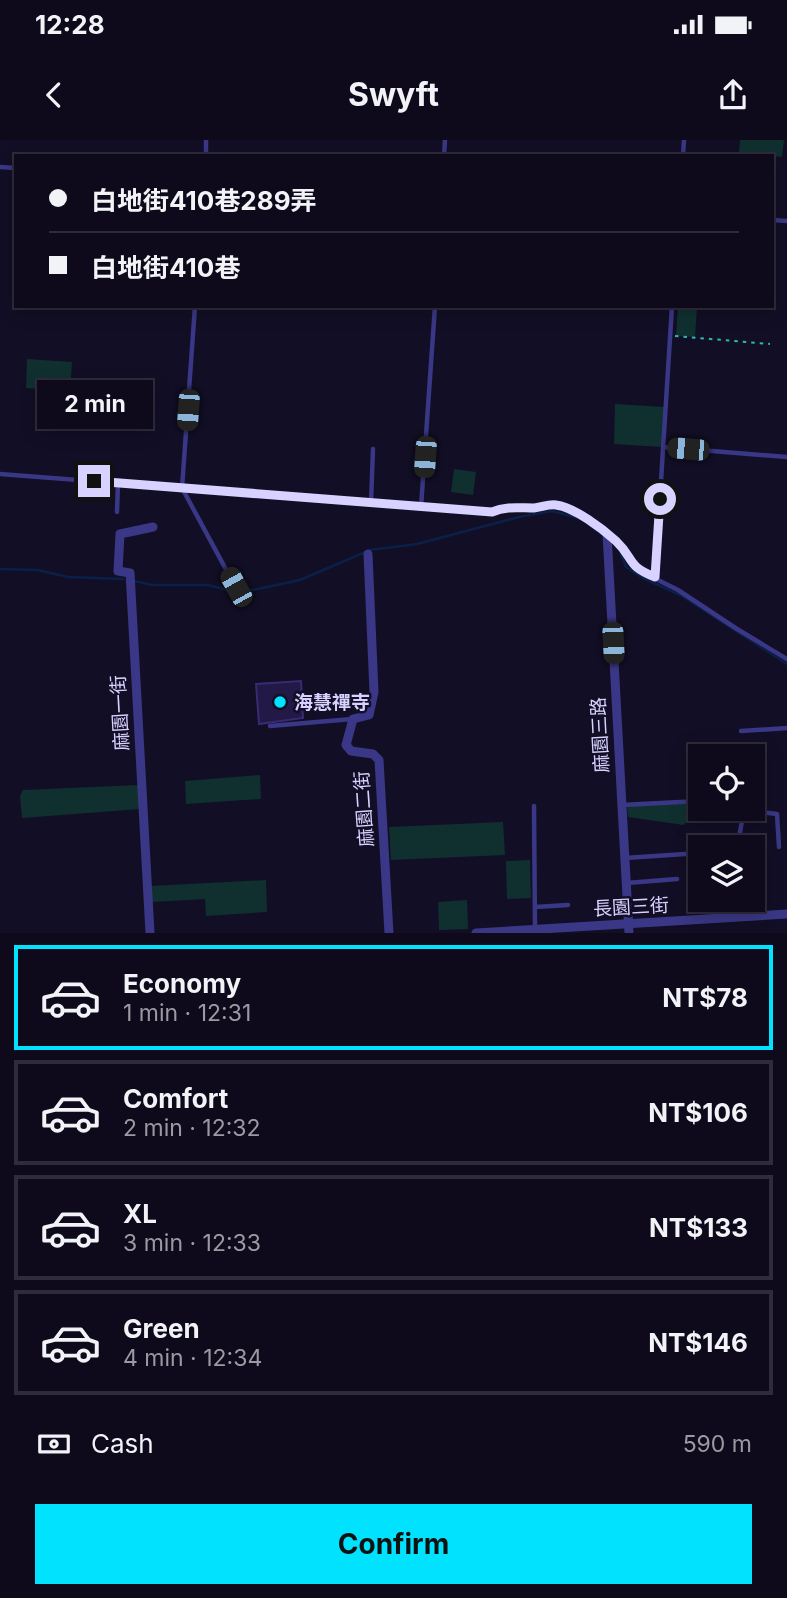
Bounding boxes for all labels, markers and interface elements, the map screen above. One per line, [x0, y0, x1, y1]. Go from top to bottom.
text: 12:28 [35, 9, 105, 40]
text: Swyft [348, 75, 439, 114]
icon: back [35, 76, 73, 114]
icon: share [714, 76, 752, 114]
text: 白地街410巷289弄 [91, 185, 317, 216]
text: 白地街410巷 [91, 252, 240, 283]
callout: 2 min [36, 380, 152, 428]
car [177, 388, 200, 432]
text: 2 min [64, 390, 126, 418]
car [414, 435, 437, 479]
car [667, 437, 710, 461]
route end [78, 465, 110, 497]
route start [644, 483, 676, 515]
car [217, 564, 256, 610]
car [602, 621, 625, 665]
street label: 麻園一街 [107, 674, 133, 752]
place label: 海慧禪寺 [294, 691, 370, 714]
marker: 海慧禪寺 [272, 694, 288, 710]
street label: 麻園三路 [587, 696, 613, 774]
map controls [688, 744, 765, 912]
button: locate [688, 744, 765, 821]
street label: 麻園二街 [350, 770, 378, 848]
button: layers [688, 835, 765, 912]
street label: 長園三街 [592, 894, 670, 920]
icon: car [39, 966, 102, 1029]
text: Economy [123, 968, 241, 999]
text: NT$78 [662, 982, 748, 1013]
text: 1 min · 12:31 [123, 999, 251, 1027]
icon: car [39, 1081, 102, 1144]
text: Comfort [123, 1083, 228, 1114]
text: NT$106 [648, 1097, 748, 1128]
text: 2 min · 12:32 [123, 1114, 261, 1142]
icon: car [39, 1196, 102, 1259]
text: XL [123, 1198, 157, 1229]
text: NT$133 [649, 1212, 748, 1243]
text: 3 min · 12:33 [123, 1229, 261, 1257]
icon: car [39, 1311, 102, 1374]
text: Green [123, 1313, 200, 1344]
text: NT$146 [648, 1327, 748, 1358]
text: 4 min · 12:34 [123, 1344, 262, 1372]
icon: cash [35, 1425, 73, 1463]
text: Cash [91, 1428, 154, 1459]
text: 590 m [683, 1430, 752, 1458]
button: Confirm [35, 1504, 752, 1584]

